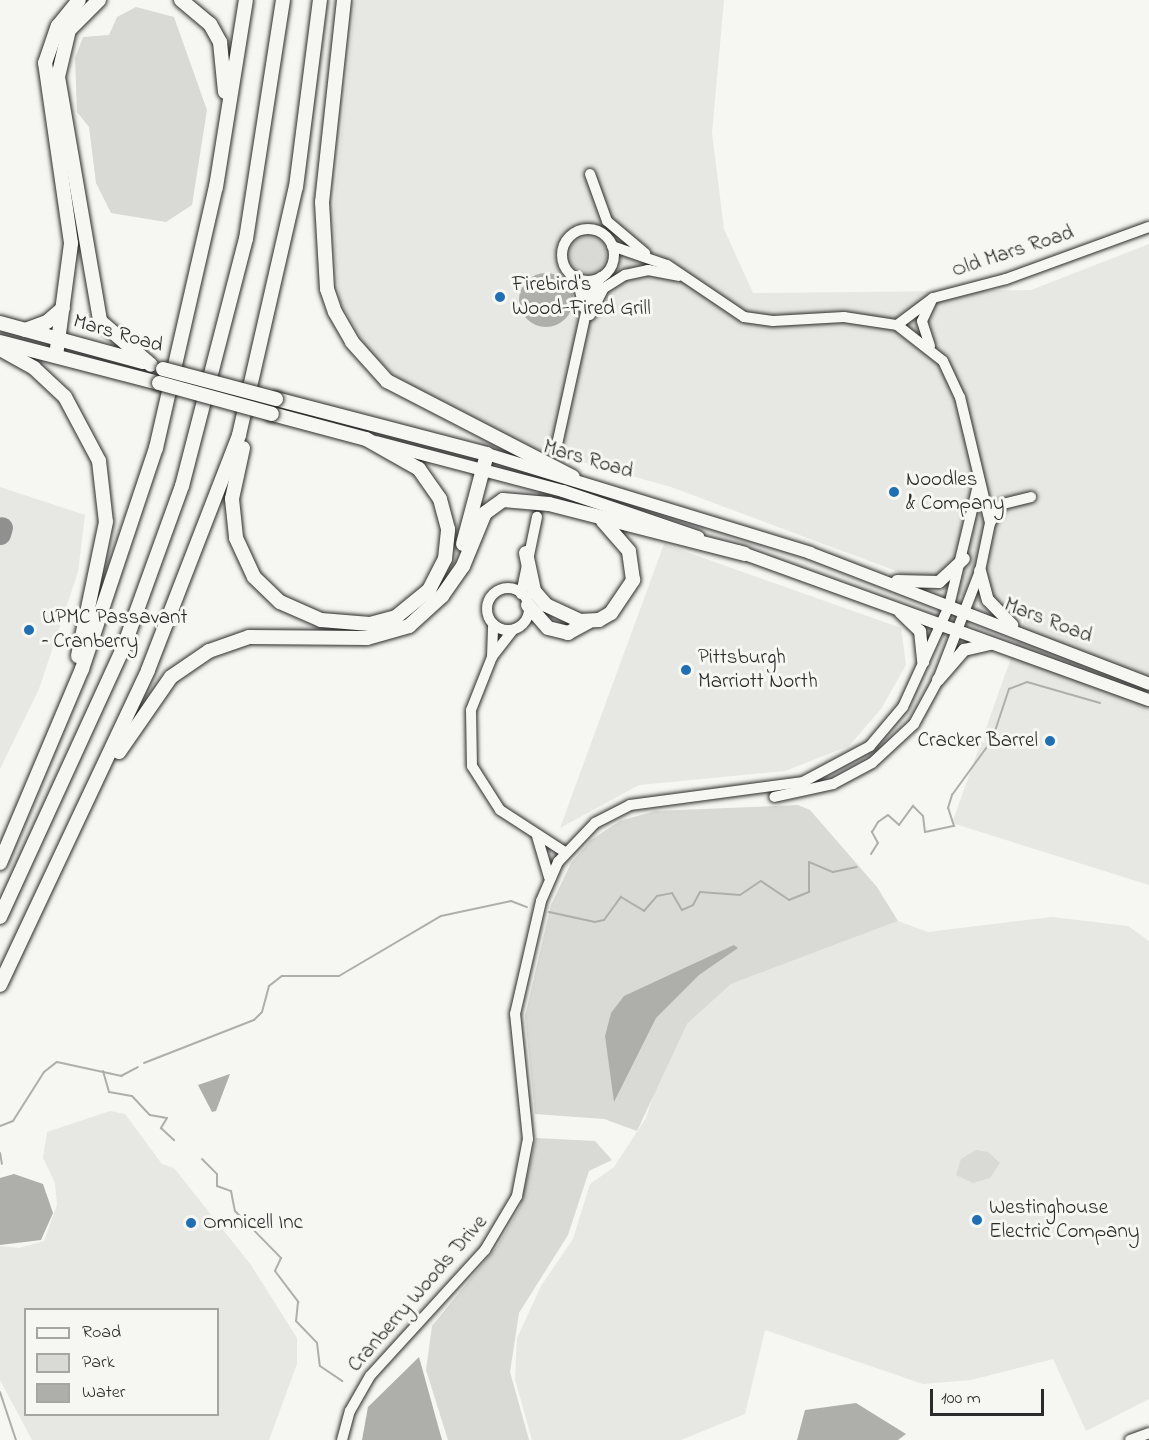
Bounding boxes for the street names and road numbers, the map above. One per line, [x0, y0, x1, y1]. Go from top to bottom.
street label: Old Mars Road [949, 220, 1077, 284]
street label: Mars Road [70, 309, 166, 359]
street label: Mars Road [540, 435, 636, 485]
street label: Mars Road [1000, 593, 1096, 649]
street label: Cranberry Woods Drive [343, 1210, 493, 1378]

